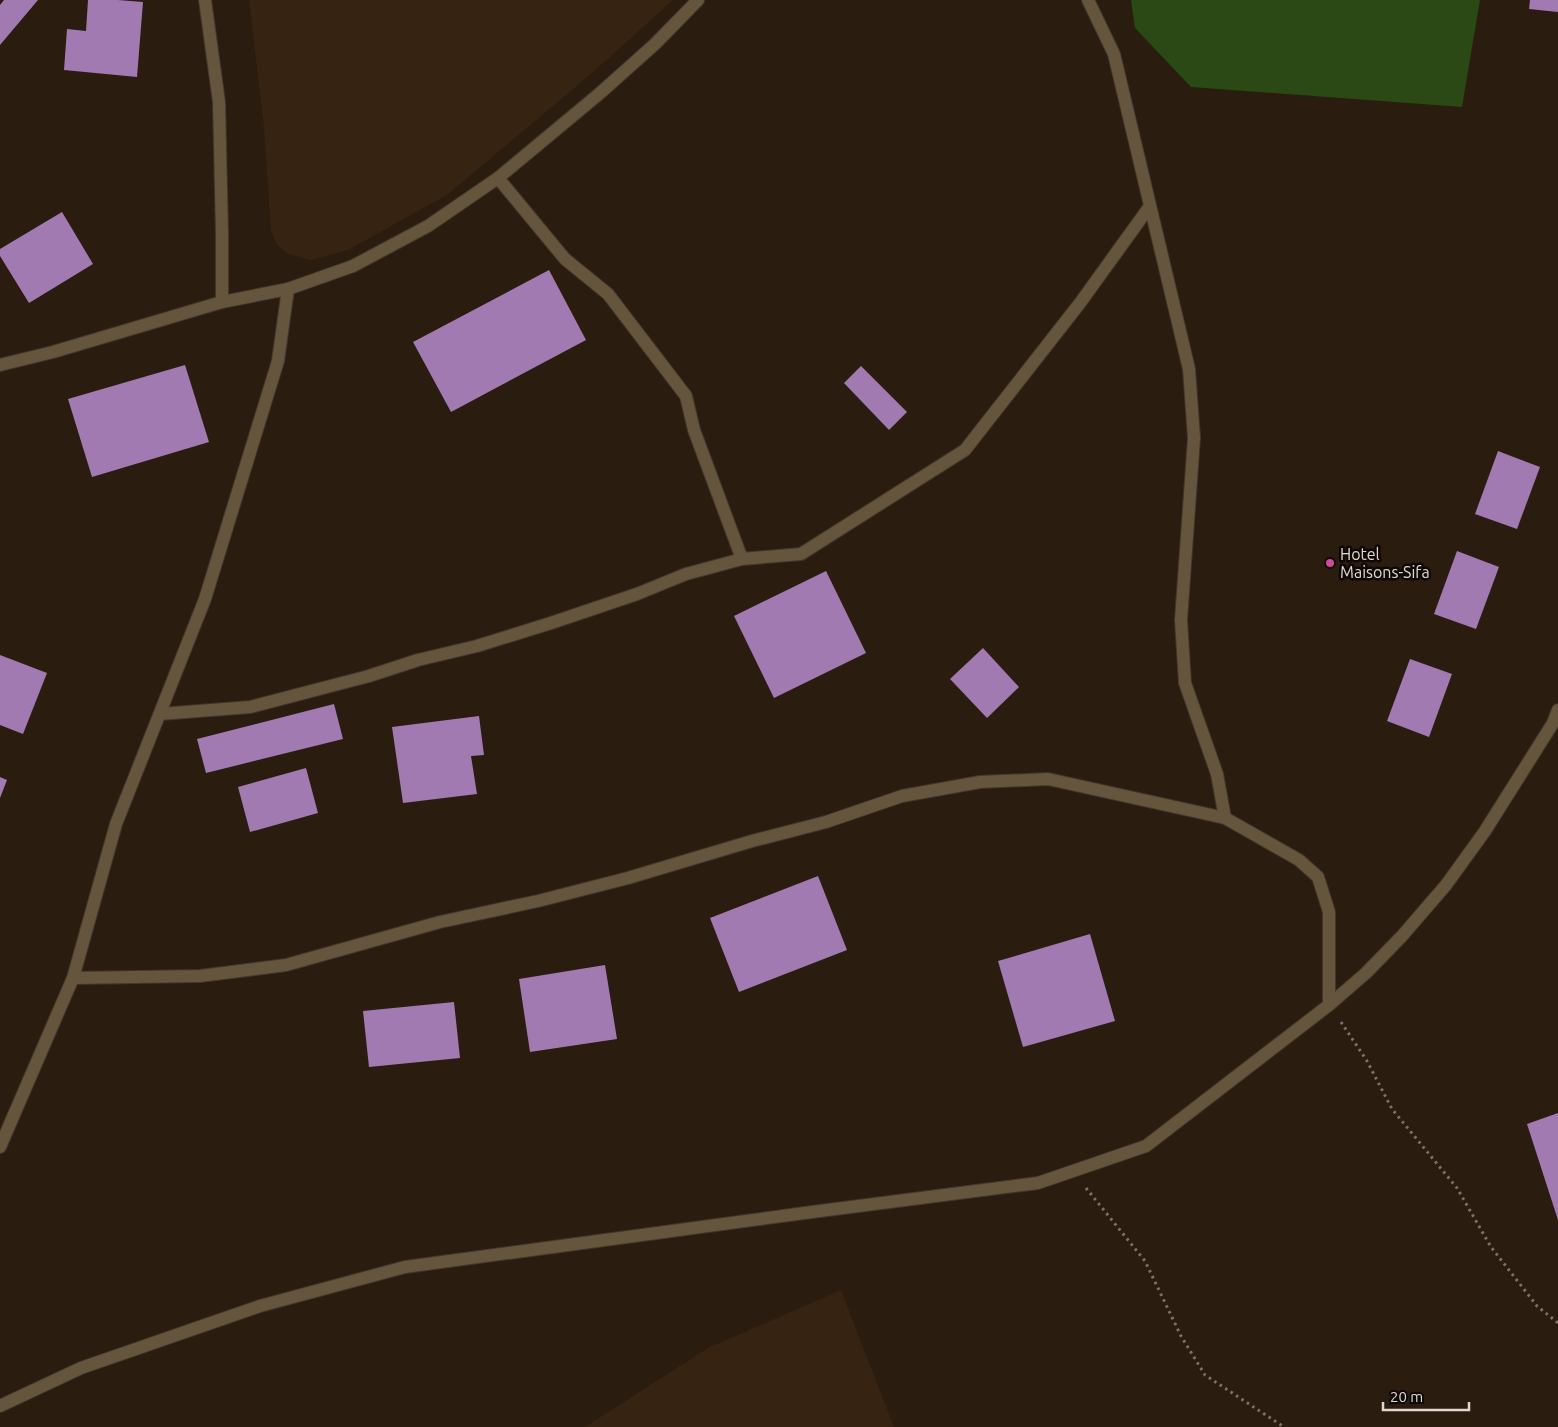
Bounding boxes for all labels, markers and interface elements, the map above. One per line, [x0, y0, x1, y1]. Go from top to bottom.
place label: Hotel Maisons-Sifa [1340, 545, 1430, 581]
marker: Hotel Maisons-Sifa [1324, 557, 1336, 569]
scale bar [1383, 1380, 1469, 1412]
text: 20 m [1390, 1388, 1423, 1405]

